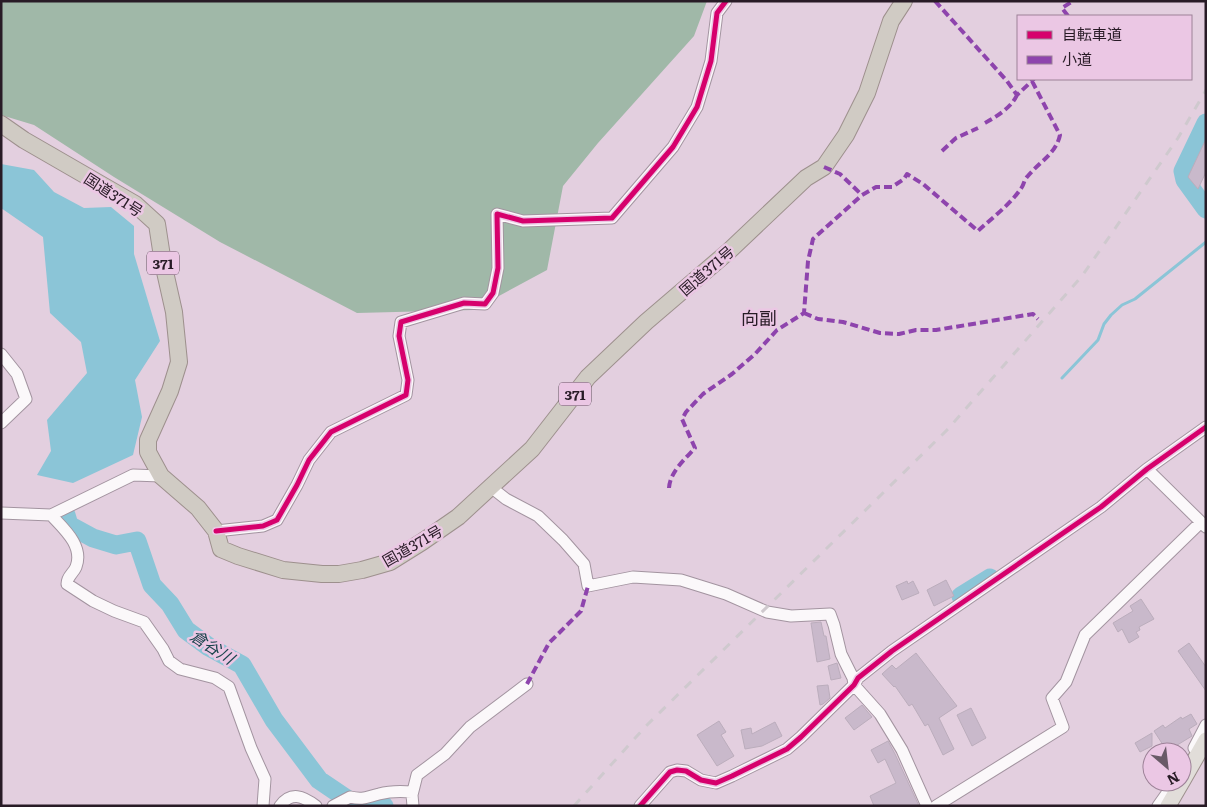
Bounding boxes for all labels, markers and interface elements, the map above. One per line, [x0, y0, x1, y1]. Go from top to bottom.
legend [1017, 15, 1192, 80]
text: 自転車道 [1062, 22, 1122, 45]
text: 小道 [1062, 47, 1092, 70]
street label: 国道371号 [80, 166, 148, 222]
street label: 国道371号 [673, 240, 739, 300]
road number: 371 [147, 252, 179, 274]
district label: 向副 [741, 304, 777, 331]
road number: 371 [559, 382, 591, 406]
street label: 国道371号 [378, 518, 446, 572]
water label: 倉谷川 [186, 623, 241, 670]
north arrow [1142, 742, 1192, 792]
text: N [1163, 768, 1183, 791]

